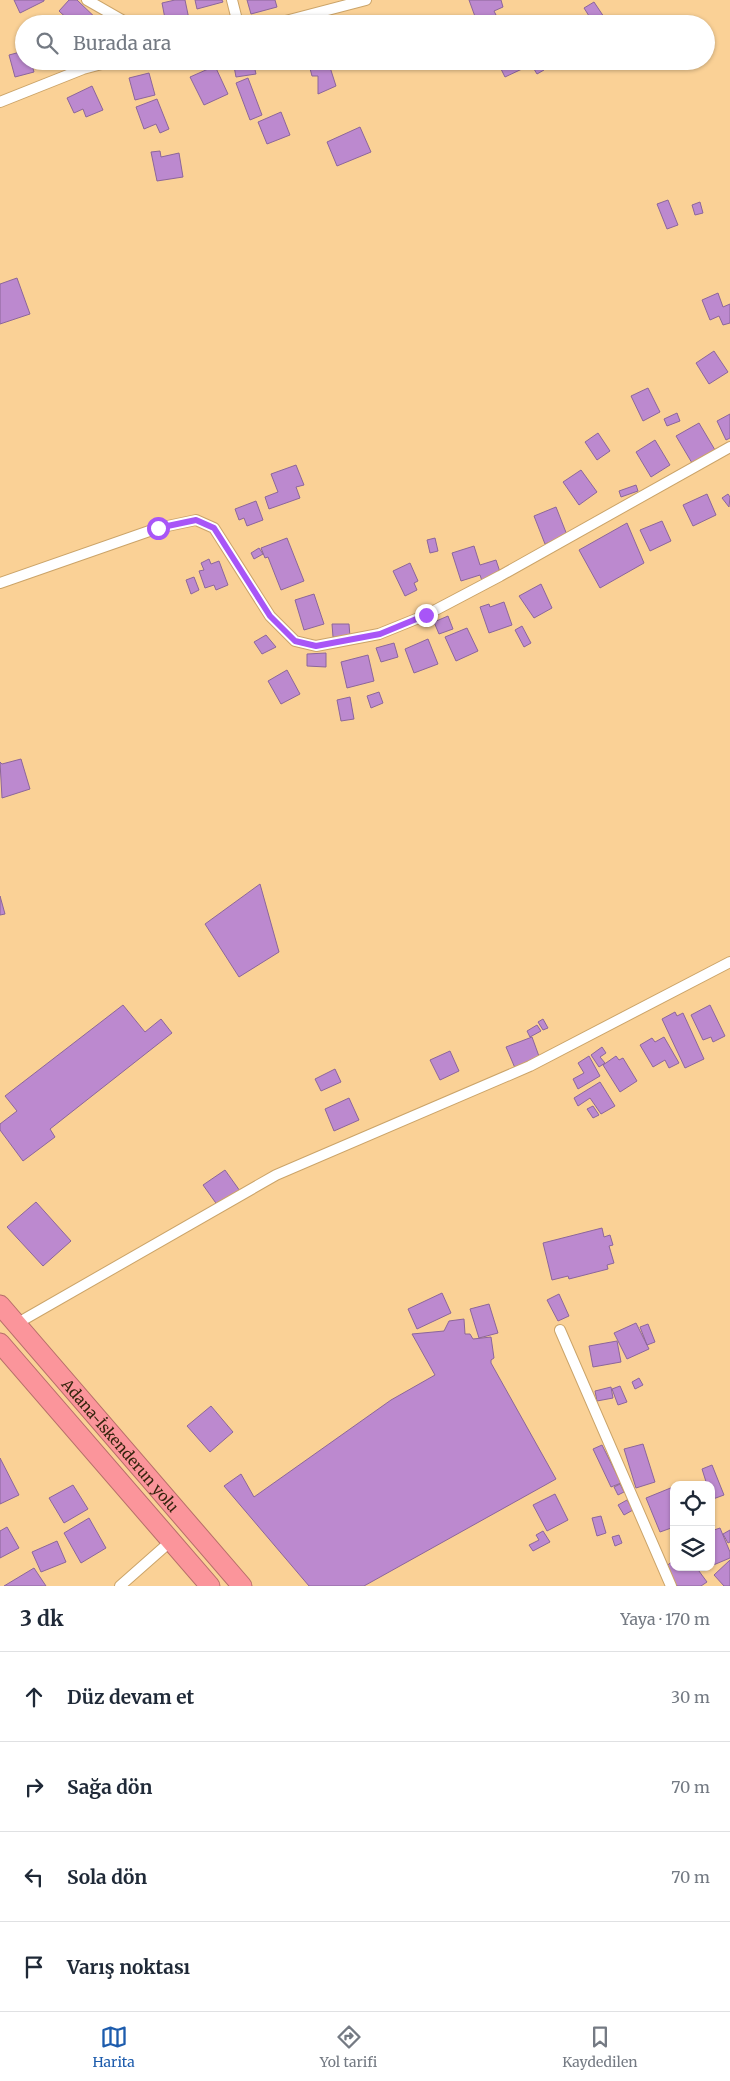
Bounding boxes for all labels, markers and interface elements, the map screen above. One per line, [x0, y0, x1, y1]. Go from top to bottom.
search box [15, 15, 715, 70]
icon: search [33, 29, 61, 57]
text: Burada ara [73, 31, 171, 55]
route start [147, 517, 170, 540]
route end [415, 604, 438, 627]
street label: Adana-İskenderun yolu [58, 1374, 183, 1516]
map controls [670, 1481, 715, 1571]
button: locate [670, 1481, 715, 1526]
button: layers [670, 1526, 715, 1571]
text: 3 dk [20, 1605, 64, 1632]
text: Yaya · 170 m [620, 1609, 710, 1629]
icon: ahead [20, 1683, 48, 1711]
text: Düz devam et [67, 1685, 194, 1709]
text: 30 m [671, 1687, 710, 1707]
icon: right [20, 1773, 48, 1801]
text: Sağa dön [67, 1775, 152, 1799]
text: 70 m [671, 1777, 710, 1797]
icon: left [20, 1863, 48, 1891]
text: Sola dön [67, 1865, 147, 1889]
text: 70 m [671, 1867, 710, 1887]
icon: arrive [20, 1953, 48, 1981]
text: Varış noktası [67, 1955, 190, 1979]
tab: Harita [92, 2023, 135, 2071]
tab: Yol tarifi [320, 2023, 377, 2071]
tab: Kaydedilen [562, 2023, 637, 2071]

